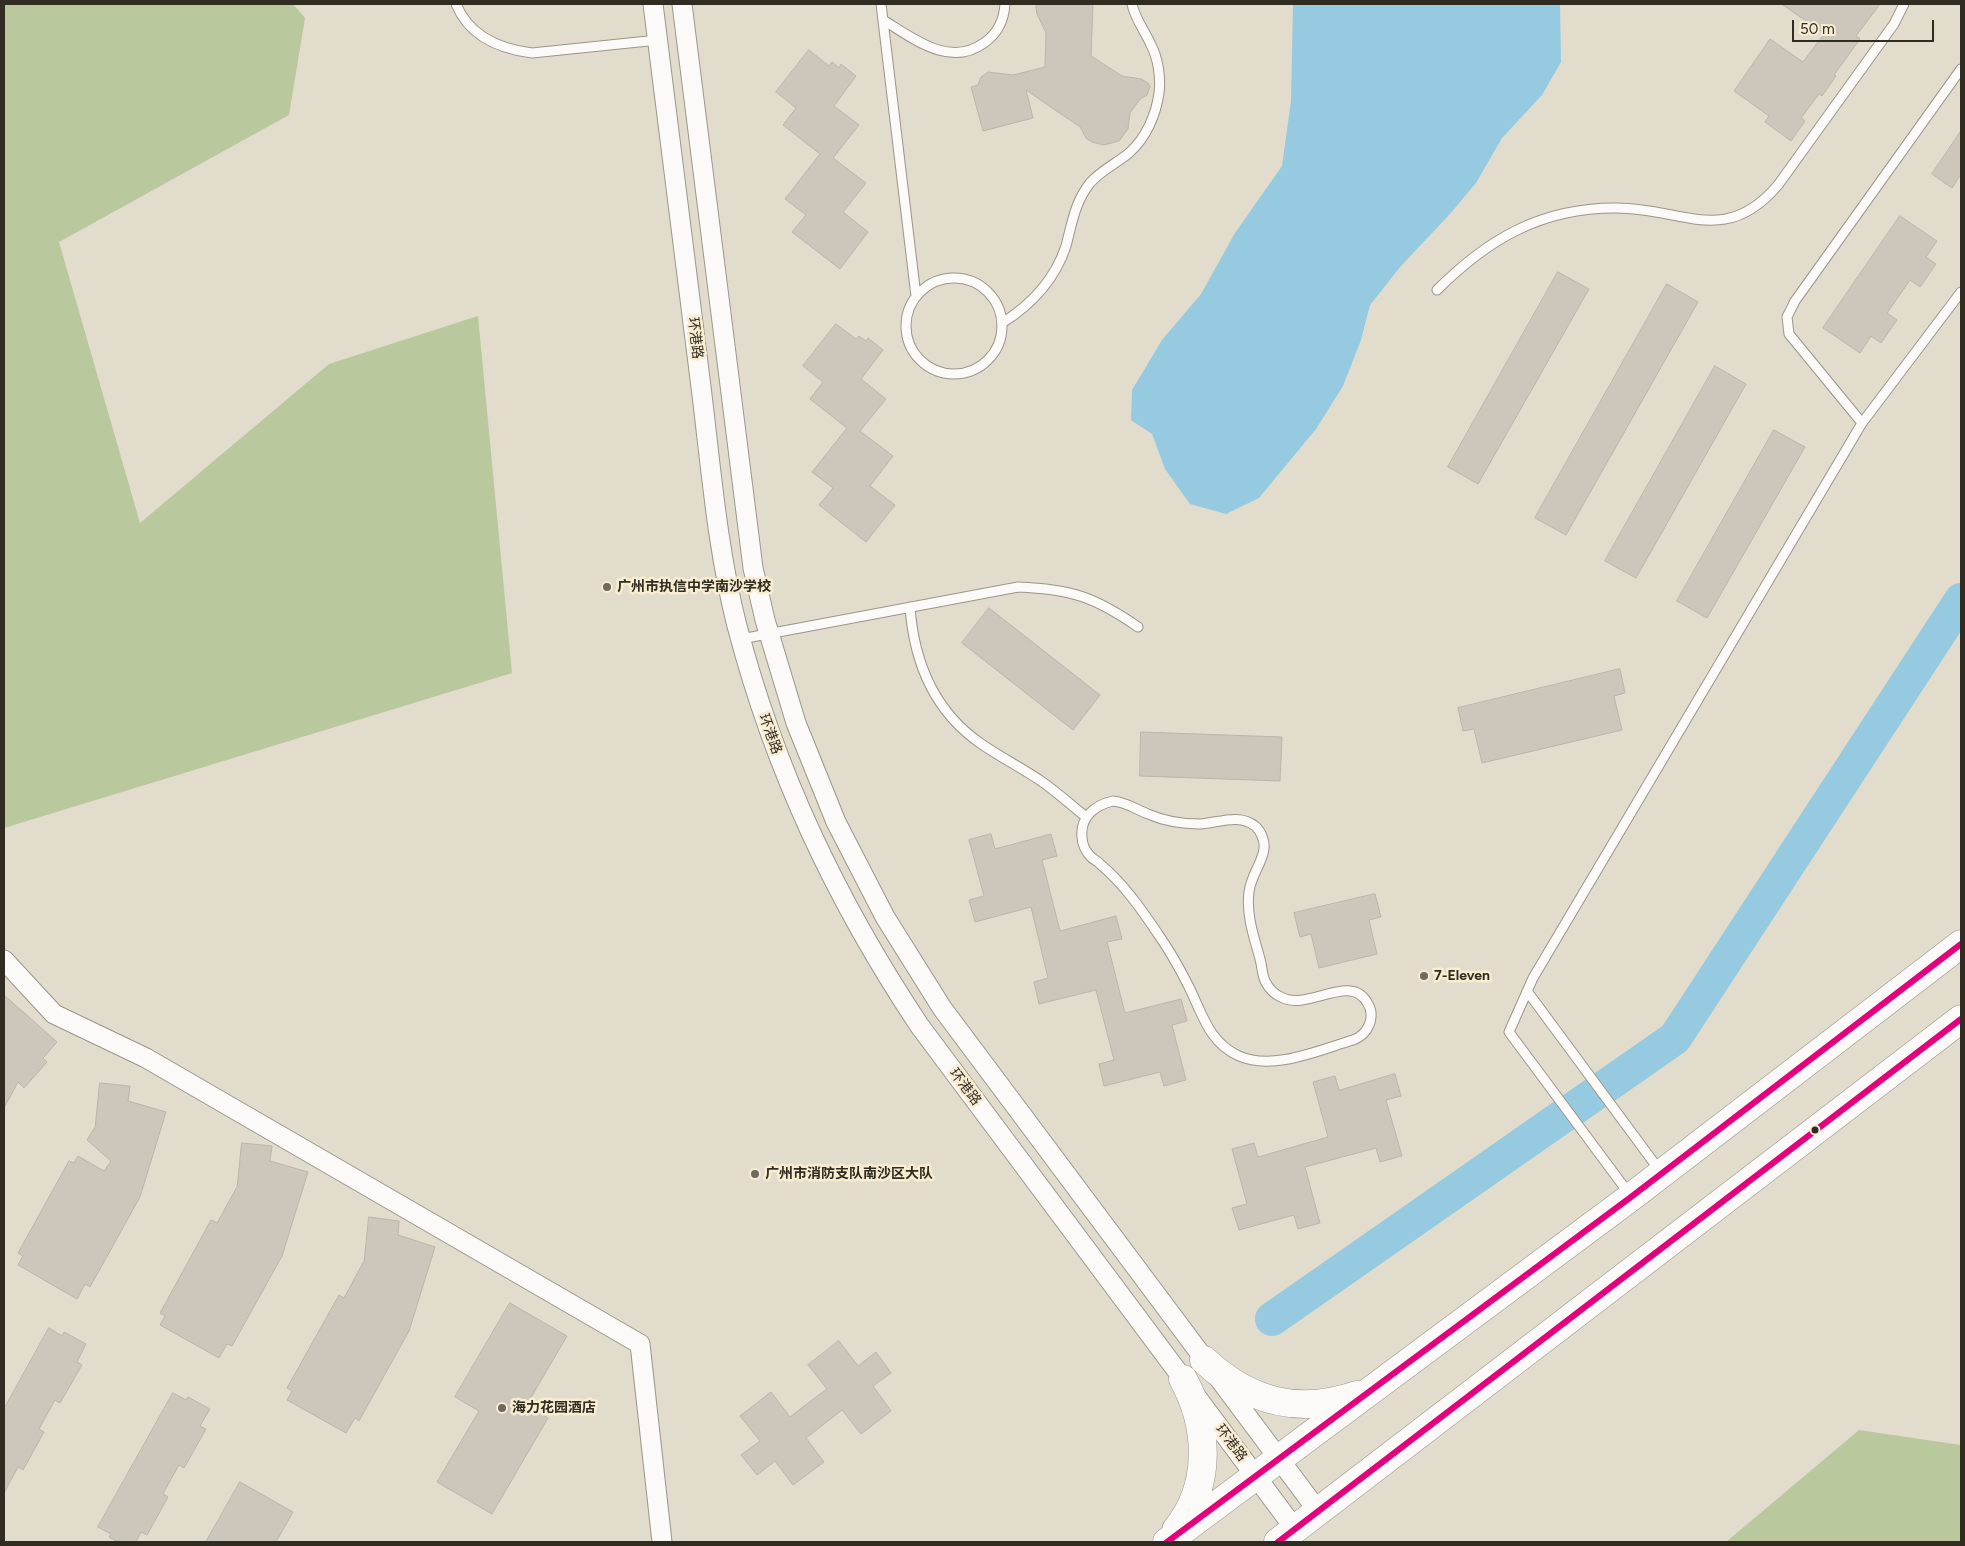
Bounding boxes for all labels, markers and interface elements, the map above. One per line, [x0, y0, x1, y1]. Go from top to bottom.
scale bar [1795, 10, 1938, 42]
text: 50 m [1800, 20, 1835, 38]
street label: 环港路 [684, 316, 706, 360]
place label: 广州市执信中学南沙学校 [617, 579, 771, 595]
marker: 广州市执信中学南沙学校 [601, 581, 613, 593]
street label: 环港路 [755, 711, 785, 757]
place label: 7-Eleven [1434, 968, 1490, 984]
marker: 7-Eleven [1418, 970, 1430, 982]
street label: 环港路 [946, 1065, 984, 1109]
unlabelled marker [1810, 1125, 1820, 1135]
place label: 广州市消防支队南沙区大队 [765, 1166, 933, 1182]
marker: 广州市消防支队南沙区大队 [749, 1168, 761, 1180]
place label: 海力花园酒店 [512, 1400, 596, 1416]
marker: 海力花园酒店 [496, 1402, 508, 1414]
street label: 环港路 [1212, 1421, 1250, 1465]

